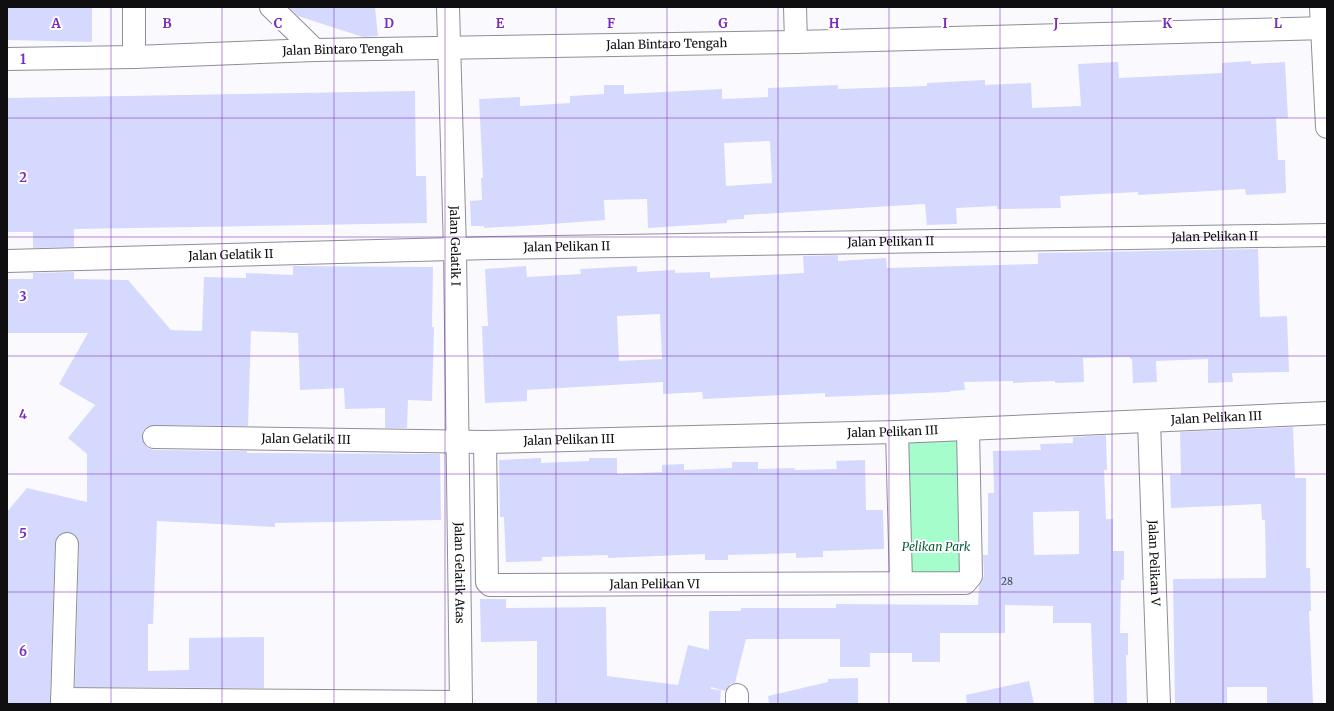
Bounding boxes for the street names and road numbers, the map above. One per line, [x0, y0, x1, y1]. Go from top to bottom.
street label: Jalan Bintaro Tengah [605, 35, 728, 52]
street label: Jalan Bintaro Tengah [281, 41, 404, 58]
street label: Jalan Gelatik I [447, 204, 463, 286]
street label: Jalan Pelikan II [1170, 228, 1258, 244]
street label: Jalan Pelikan II [846, 233, 934, 249]
street label: Jalan Pelikan II [522, 238, 610, 254]
street label: Jalan Gelatik II [187, 246, 274, 263]
street label: Jalan Pelikan III [1170, 408, 1262, 427]
street label: Jalan Pelikan III [846, 422, 939, 440]
street label: Jalan Gelatik III [260, 431, 351, 447]
street label: Jalan Pelikan III [522, 431, 615, 448]
street label: Jalan Pelikan V [1145, 519, 1164, 607]
street label: Jalan Gelatik Atas [452, 521, 468, 624]
street label: Jalan Pelikan VI [608, 576, 700, 592]

